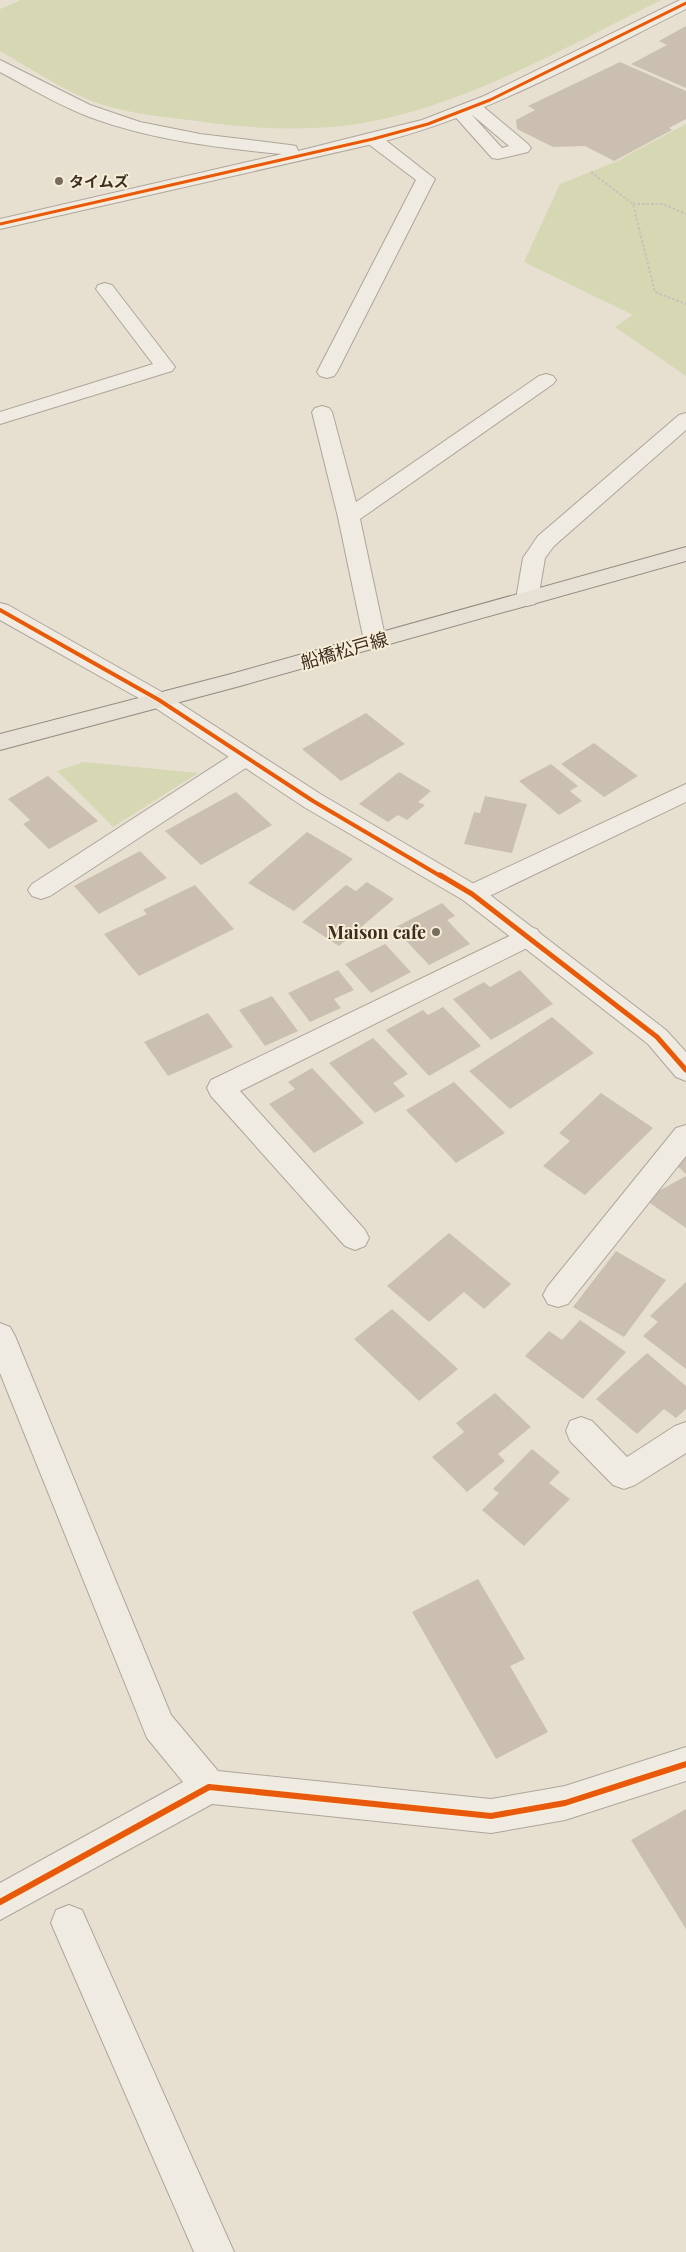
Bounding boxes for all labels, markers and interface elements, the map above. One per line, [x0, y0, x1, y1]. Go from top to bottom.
place label: タイムズ [69, 171, 129, 191]
marker: タイムズ [53, 175, 65, 187]
street label: 船橋松戸線 [297, 626, 391, 674]
place label: Maison cafe [327, 920, 426, 944]
marker: Maison cafe [430, 926, 442, 938]

